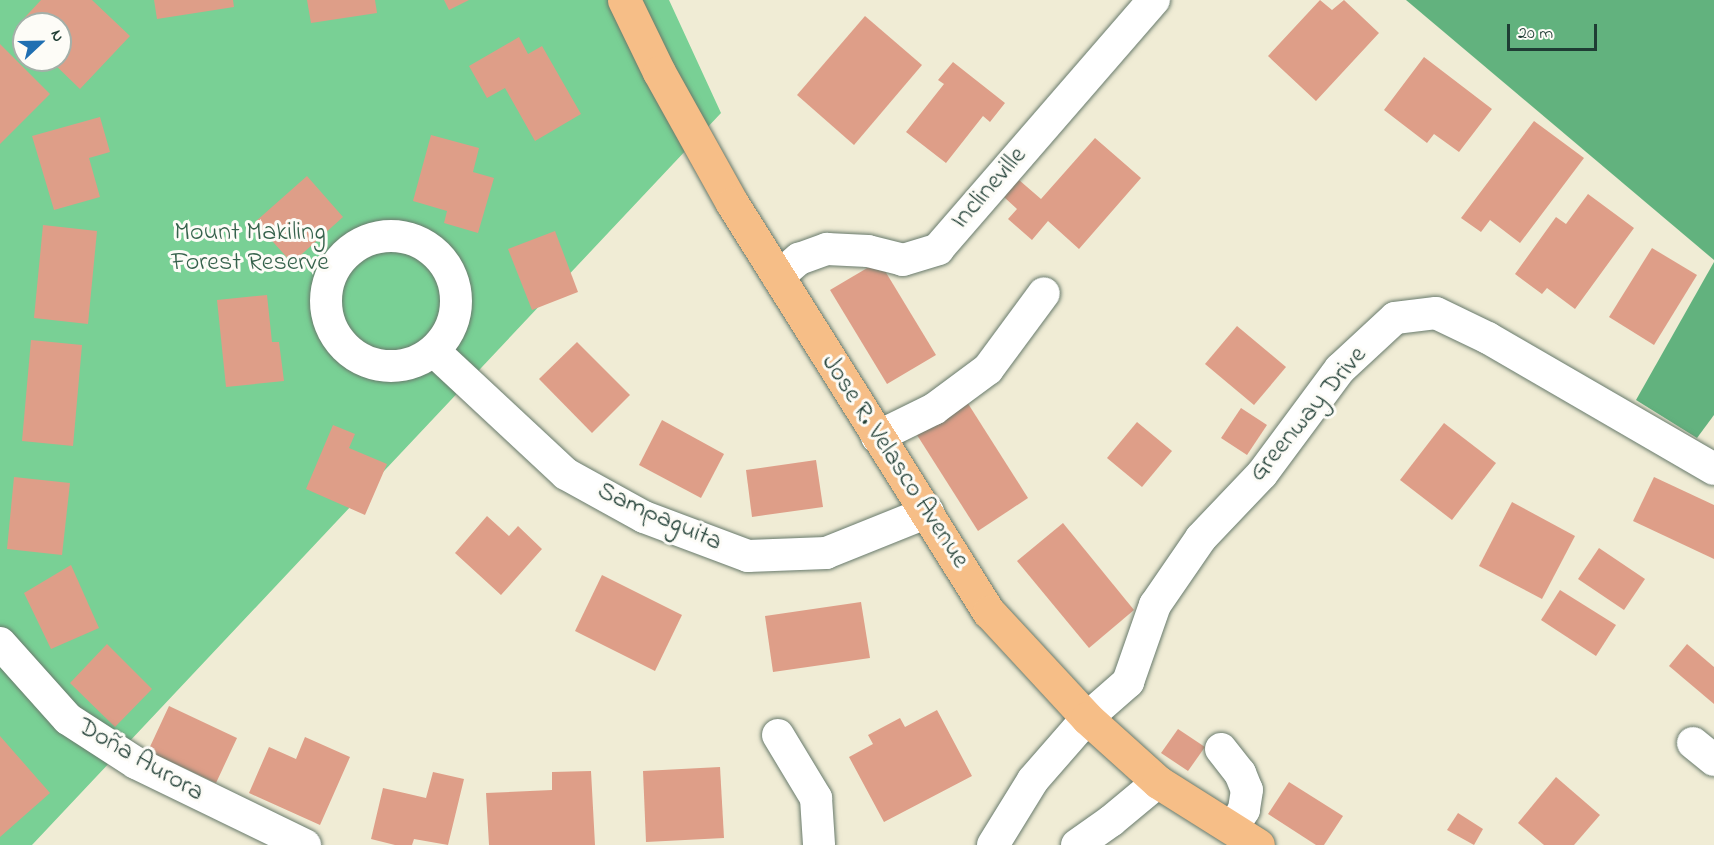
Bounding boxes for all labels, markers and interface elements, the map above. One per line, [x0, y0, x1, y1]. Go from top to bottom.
north arrow [12, 12, 72, 72]
scale bar [1510, 12, 1600, 50]
text: 20 m [1518, 21, 1553, 47]
text: N [44, 26, 70, 46]
street label: Inclineville [946, 141, 1034, 237]
park label: Mount Makiling Forest Reserve [171, 218, 329, 280]
street label: Greenway Drive [1243, 341, 1375, 489]
street label: Jose R. Velasco Avenue [813, 349, 975, 575]
street label: Sampaguita [592, 477, 726, 559]
street label: Doña Aurora [71, 712, 209, 810]

